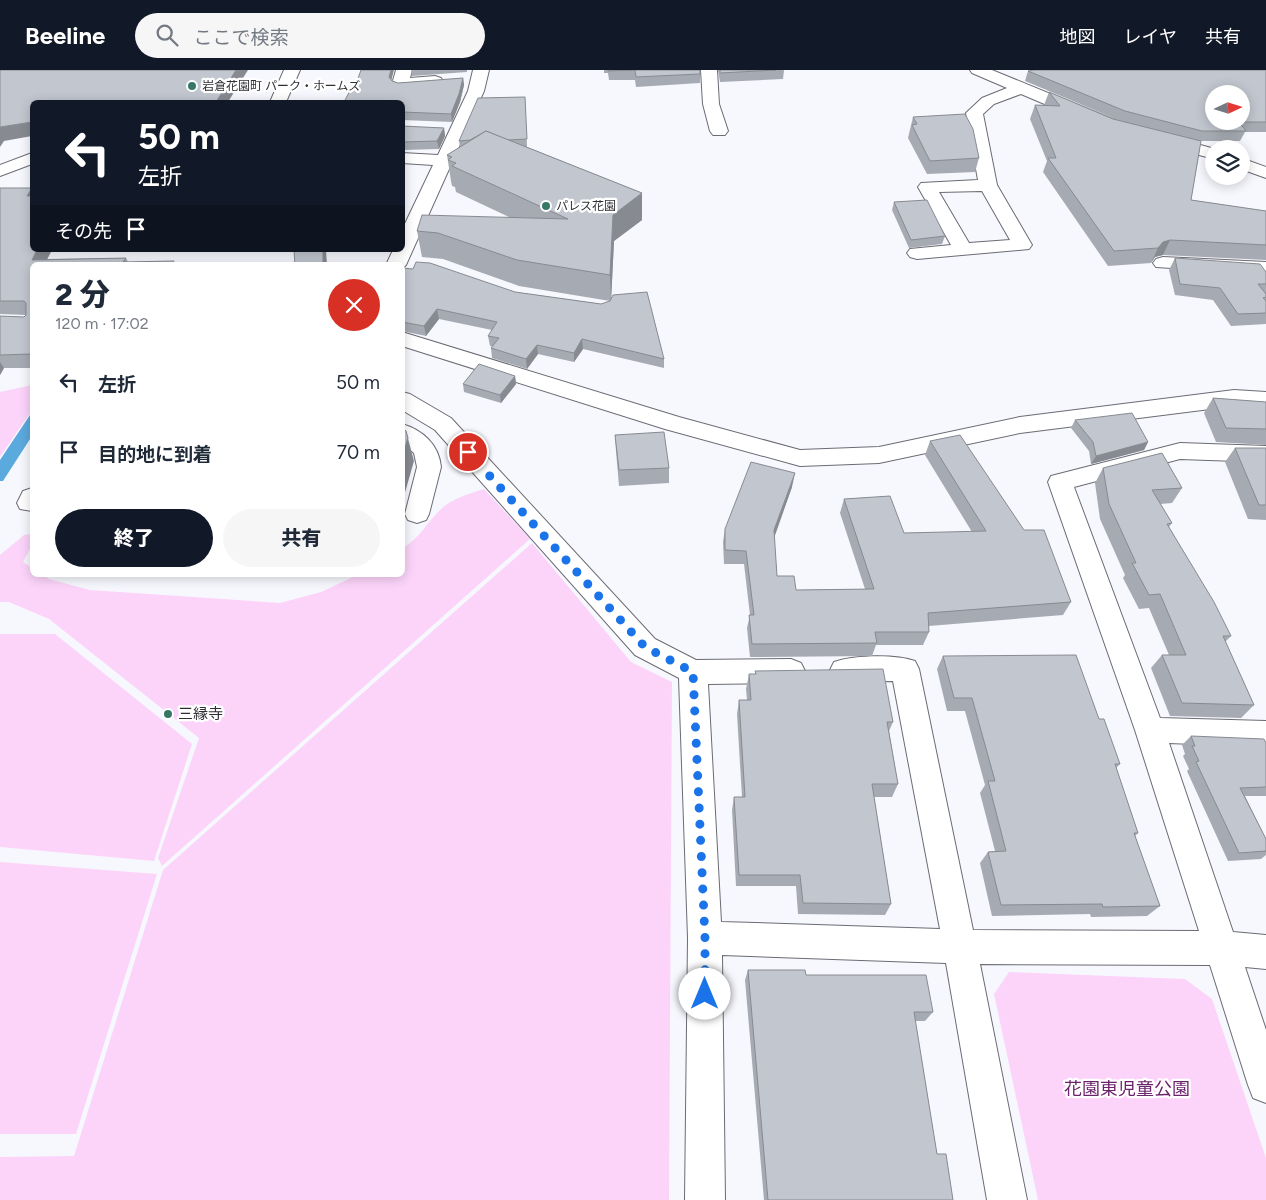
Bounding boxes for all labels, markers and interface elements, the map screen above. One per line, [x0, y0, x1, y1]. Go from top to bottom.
search box [135, 13, 485, 58]
text: Beeline [25, 21, 105, 50]
icon: search [153, 21, 181, 49]
text: ここで検索 [193, 26, 288, 49]
text: 地図 [1060, 26, 1096, 48]
text: レイヤ [1124, 26, 1177, 48]
text: 共有 [1205, 26, 1241, 48]
place label: 岩倉花園町 パーク・ホームズ [202, 79, 360, 93]
marker: 岩倉花園町 パーク・ホームズ [186, 80, 198, 92]
north arrow [1205, 85, 1250, 130]
map controls [1205, 85, 1250, 185]
text: 50 m [138, 116, 220, 158]
icon: left [55, 120, 120, 185]
button: layers [1205, 140, 1250, 185]
text: 左折 [138, 163, 182, 190]
place label: パレス花園 [556, 199, 616, 213]
marker: パレス花園 [540, 200, 552, 212]
icon: arrive [122, 215, 150, 243]
text: その先 [55, 220, 112, 243]
text: 2 分 [55, 276, 110, 313]
button: close [328, 279, 380, 331]
text: 120 m · 17:02 [55, 314, 149, 333]
icon: left [55, 368, 83, 396]
text: 50 m [336, 371, 380, 394]
text: 左折 [98, 373, 136, 396]
pin [447, 431, 489, 473]
icon: arrive [55, 438, 83, 466]
icon: arrive [454, 438, 482, 466]
text: 70 m [337, 441, 380, 464]
text: 目的地に到着 [98, 443, 212, 466]
button: 終了 [55, 509, 213, 567]
button: 共有 [223, 509, 380, 567]
place label: 三縁寺 [178, 705, 223, 723]
marker: 三縁寺 [162, 708, 174, 720]
position arrow [678, 967, 730, 1019]
park label: 花園東児童公園 [1064, 1078, 1190, 1100]

